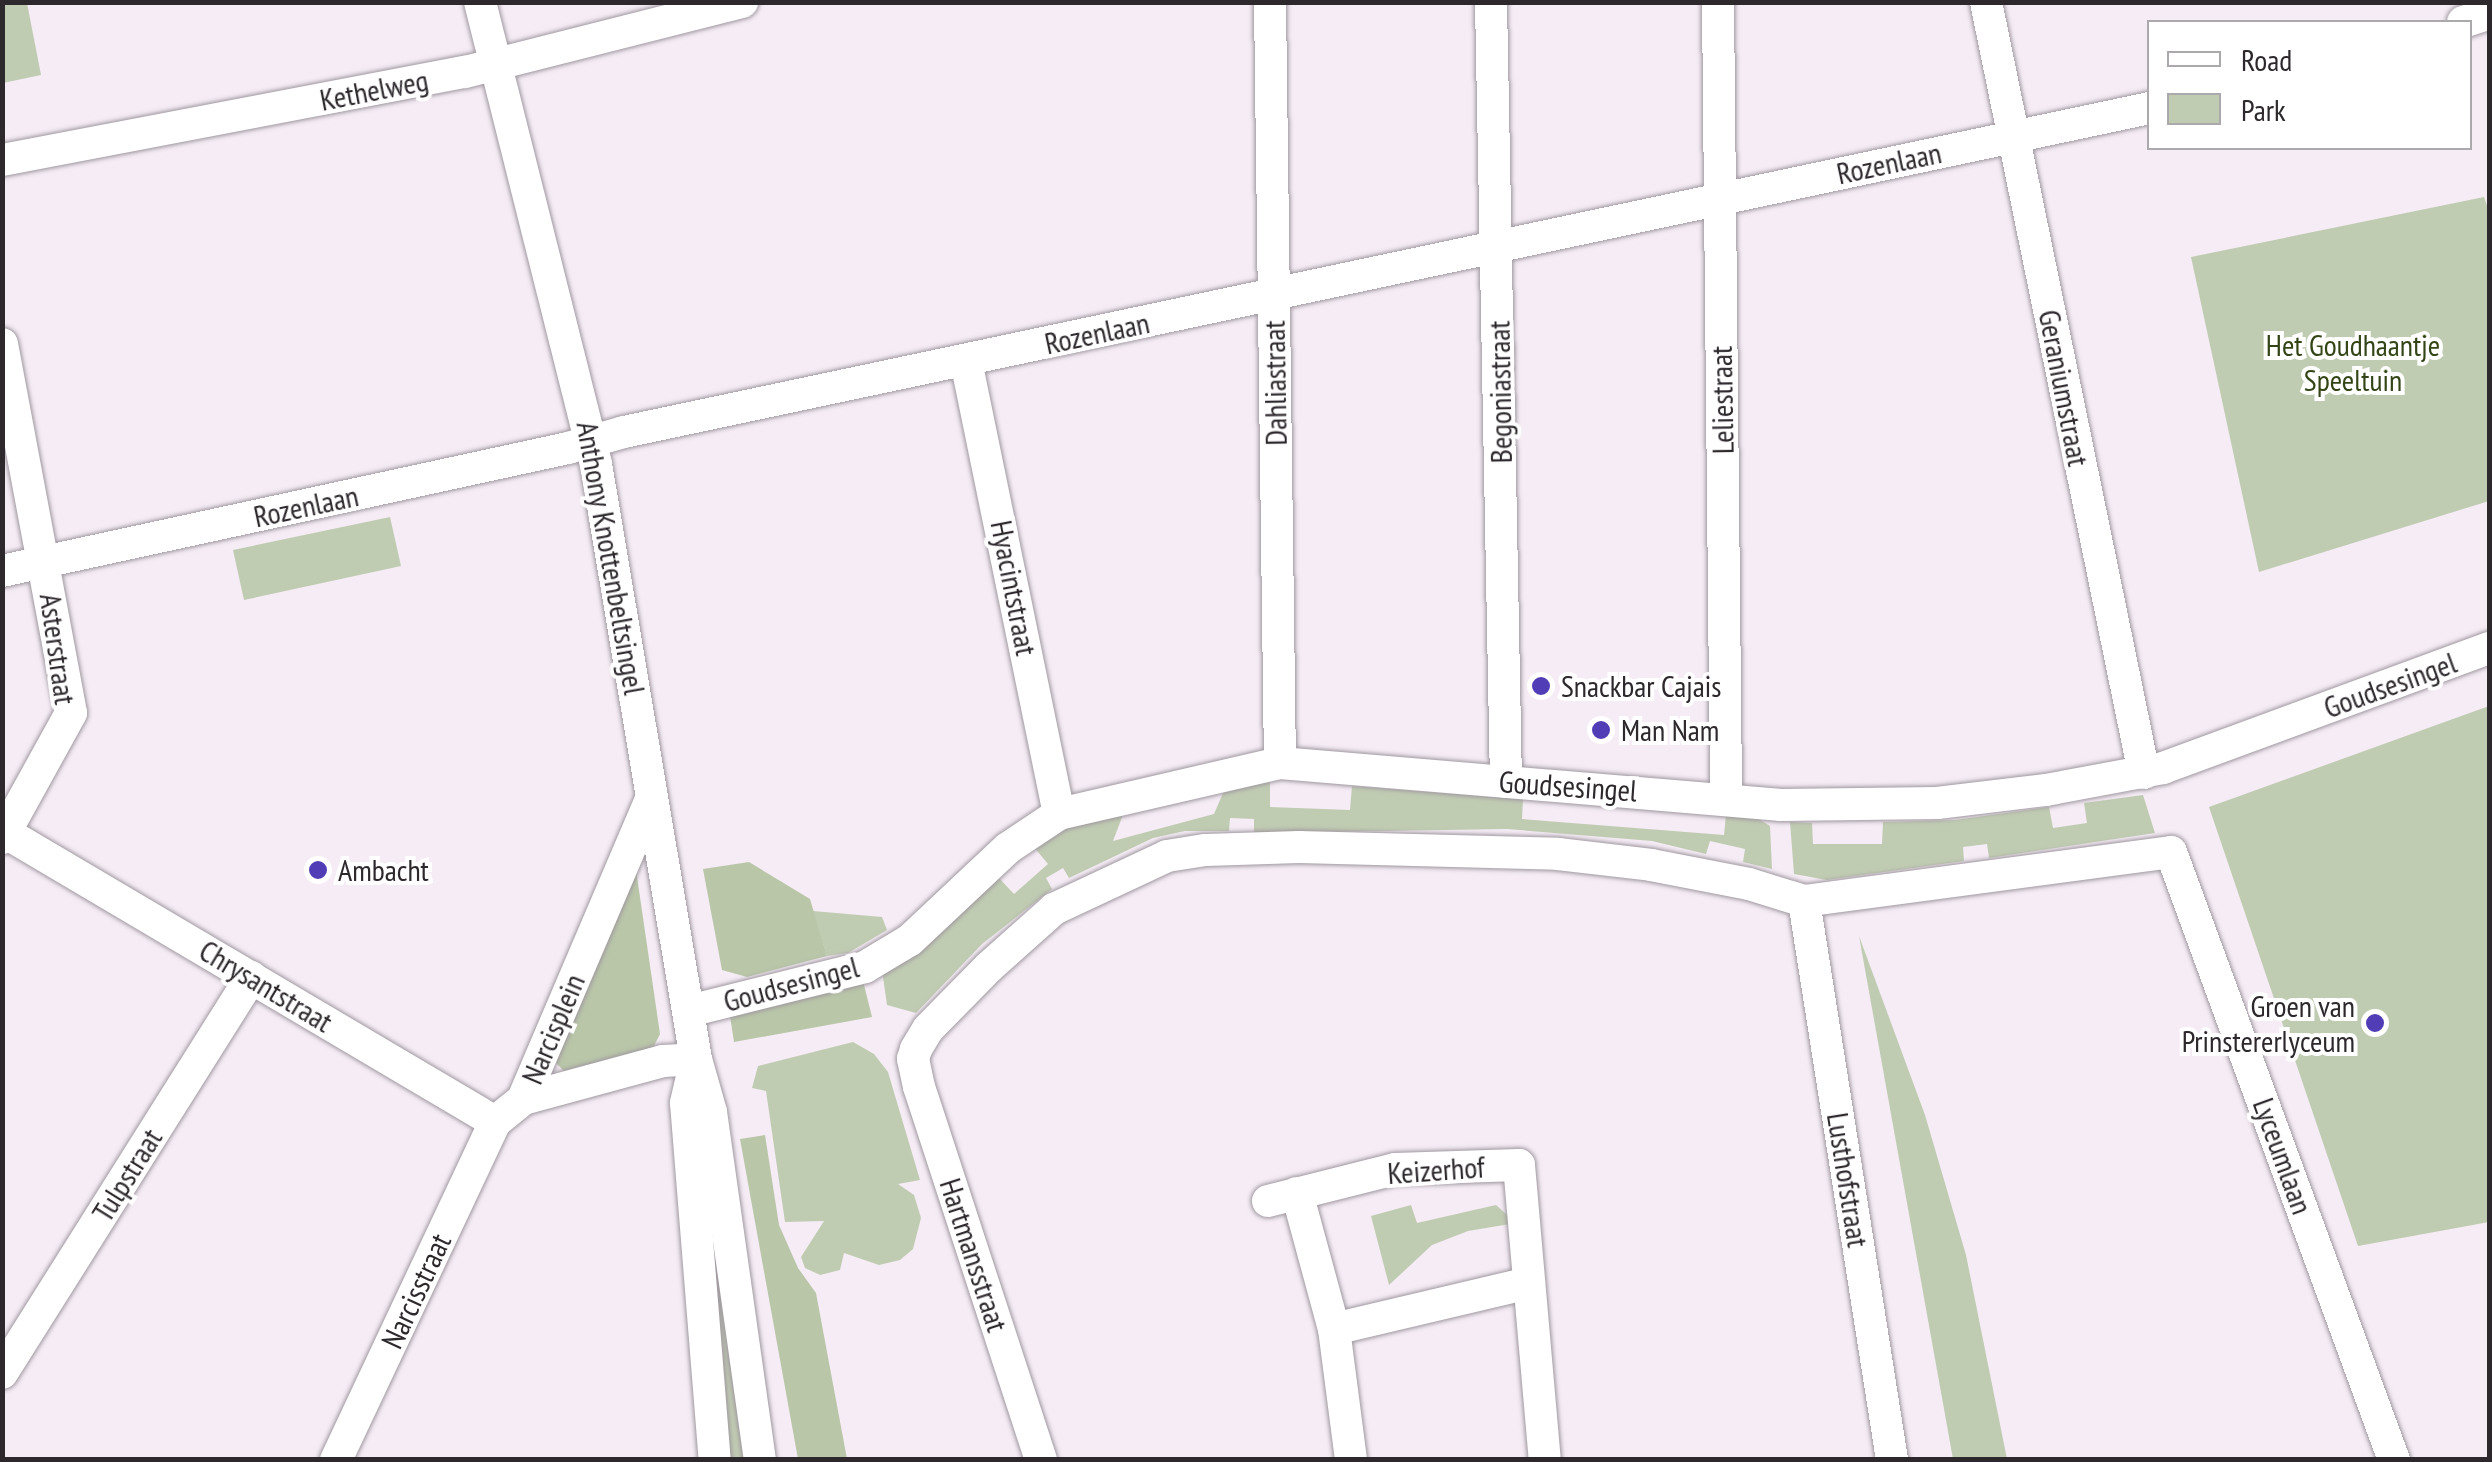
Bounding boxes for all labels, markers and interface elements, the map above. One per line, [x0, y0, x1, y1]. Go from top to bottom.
legend [2147, 20, 2472, 150]
text: Road [2241, 40, 2292, 79]
street label: Kethelweg [317, 62, 431, 118]
text: Park [2241, 90, 2286, 129]
street label: Rozenlaan [1833, 134, 1945, 192]
street label: Rozenlaan [1041, 304, 1153, 362]
street label: Geraniumstraat [2031, 307, 2097, 469]
street label: Dahliastraat [1256, 320, 1294, 446]
street label: Begoniastraat [1481, 320, 1519, 464]
park label: Het Goudhaantje Speeltuin [2266, 327, 2440, 398]
street label: Leliestraat [1703, 346, 1741, 454]
street label: Anthony Knottenbeltsingel [569, 418, 653, 698]
street label: Rozenlaan [250, 477, 362, 535]
street label: Hyacintstraat [983, 517, 1045, 659]
street label: Asterstraat [32, 591, 84, 707]
street label: Goudsesingel [2319, 644, 2461, 726]
place label: Snackbar Cajais [1561, 668, 1721, 704]
marker: Snackbar Cajais [1530, 675, 1552, 697]
place label: Man Nam [1621, 712, 1719, 748]
marker: Man Nam [1590, 719, 1612, 741]
street label: Goudsesingel [1498, 763, 1638, 809]
place label: Ambacht [338, 852, 429, 888]
marker: Ambacht [307, 859, 329, 881]
street label: Chrysantstraat [193, 932, 339, 1040]
street label: Goudsesingel [719, 949, 863, 1019]
street label: Narcisplein [514, 969, 592, 1089]
place label: Groen van Prinstererlyceum [2182, 988, 2355, 1058]
marker: Groen van Prinstererlyceum [2364, 1012, 2386, 1034]
street label: Lyceumlaan [2245, 1093, 2321, 1219]
street label: Lusthofstraat [1820, 1110, 1876, 1250]
street label: Tulpstraat [85, 1122, 169, 1228]
street label: Keizerhof [1386, 1149, 1486, 1191]
street label: Hartmansstraat [932, 1174, 1016, 1336]
street label: Narcisstraat [374, 1228, 458, 1354]

